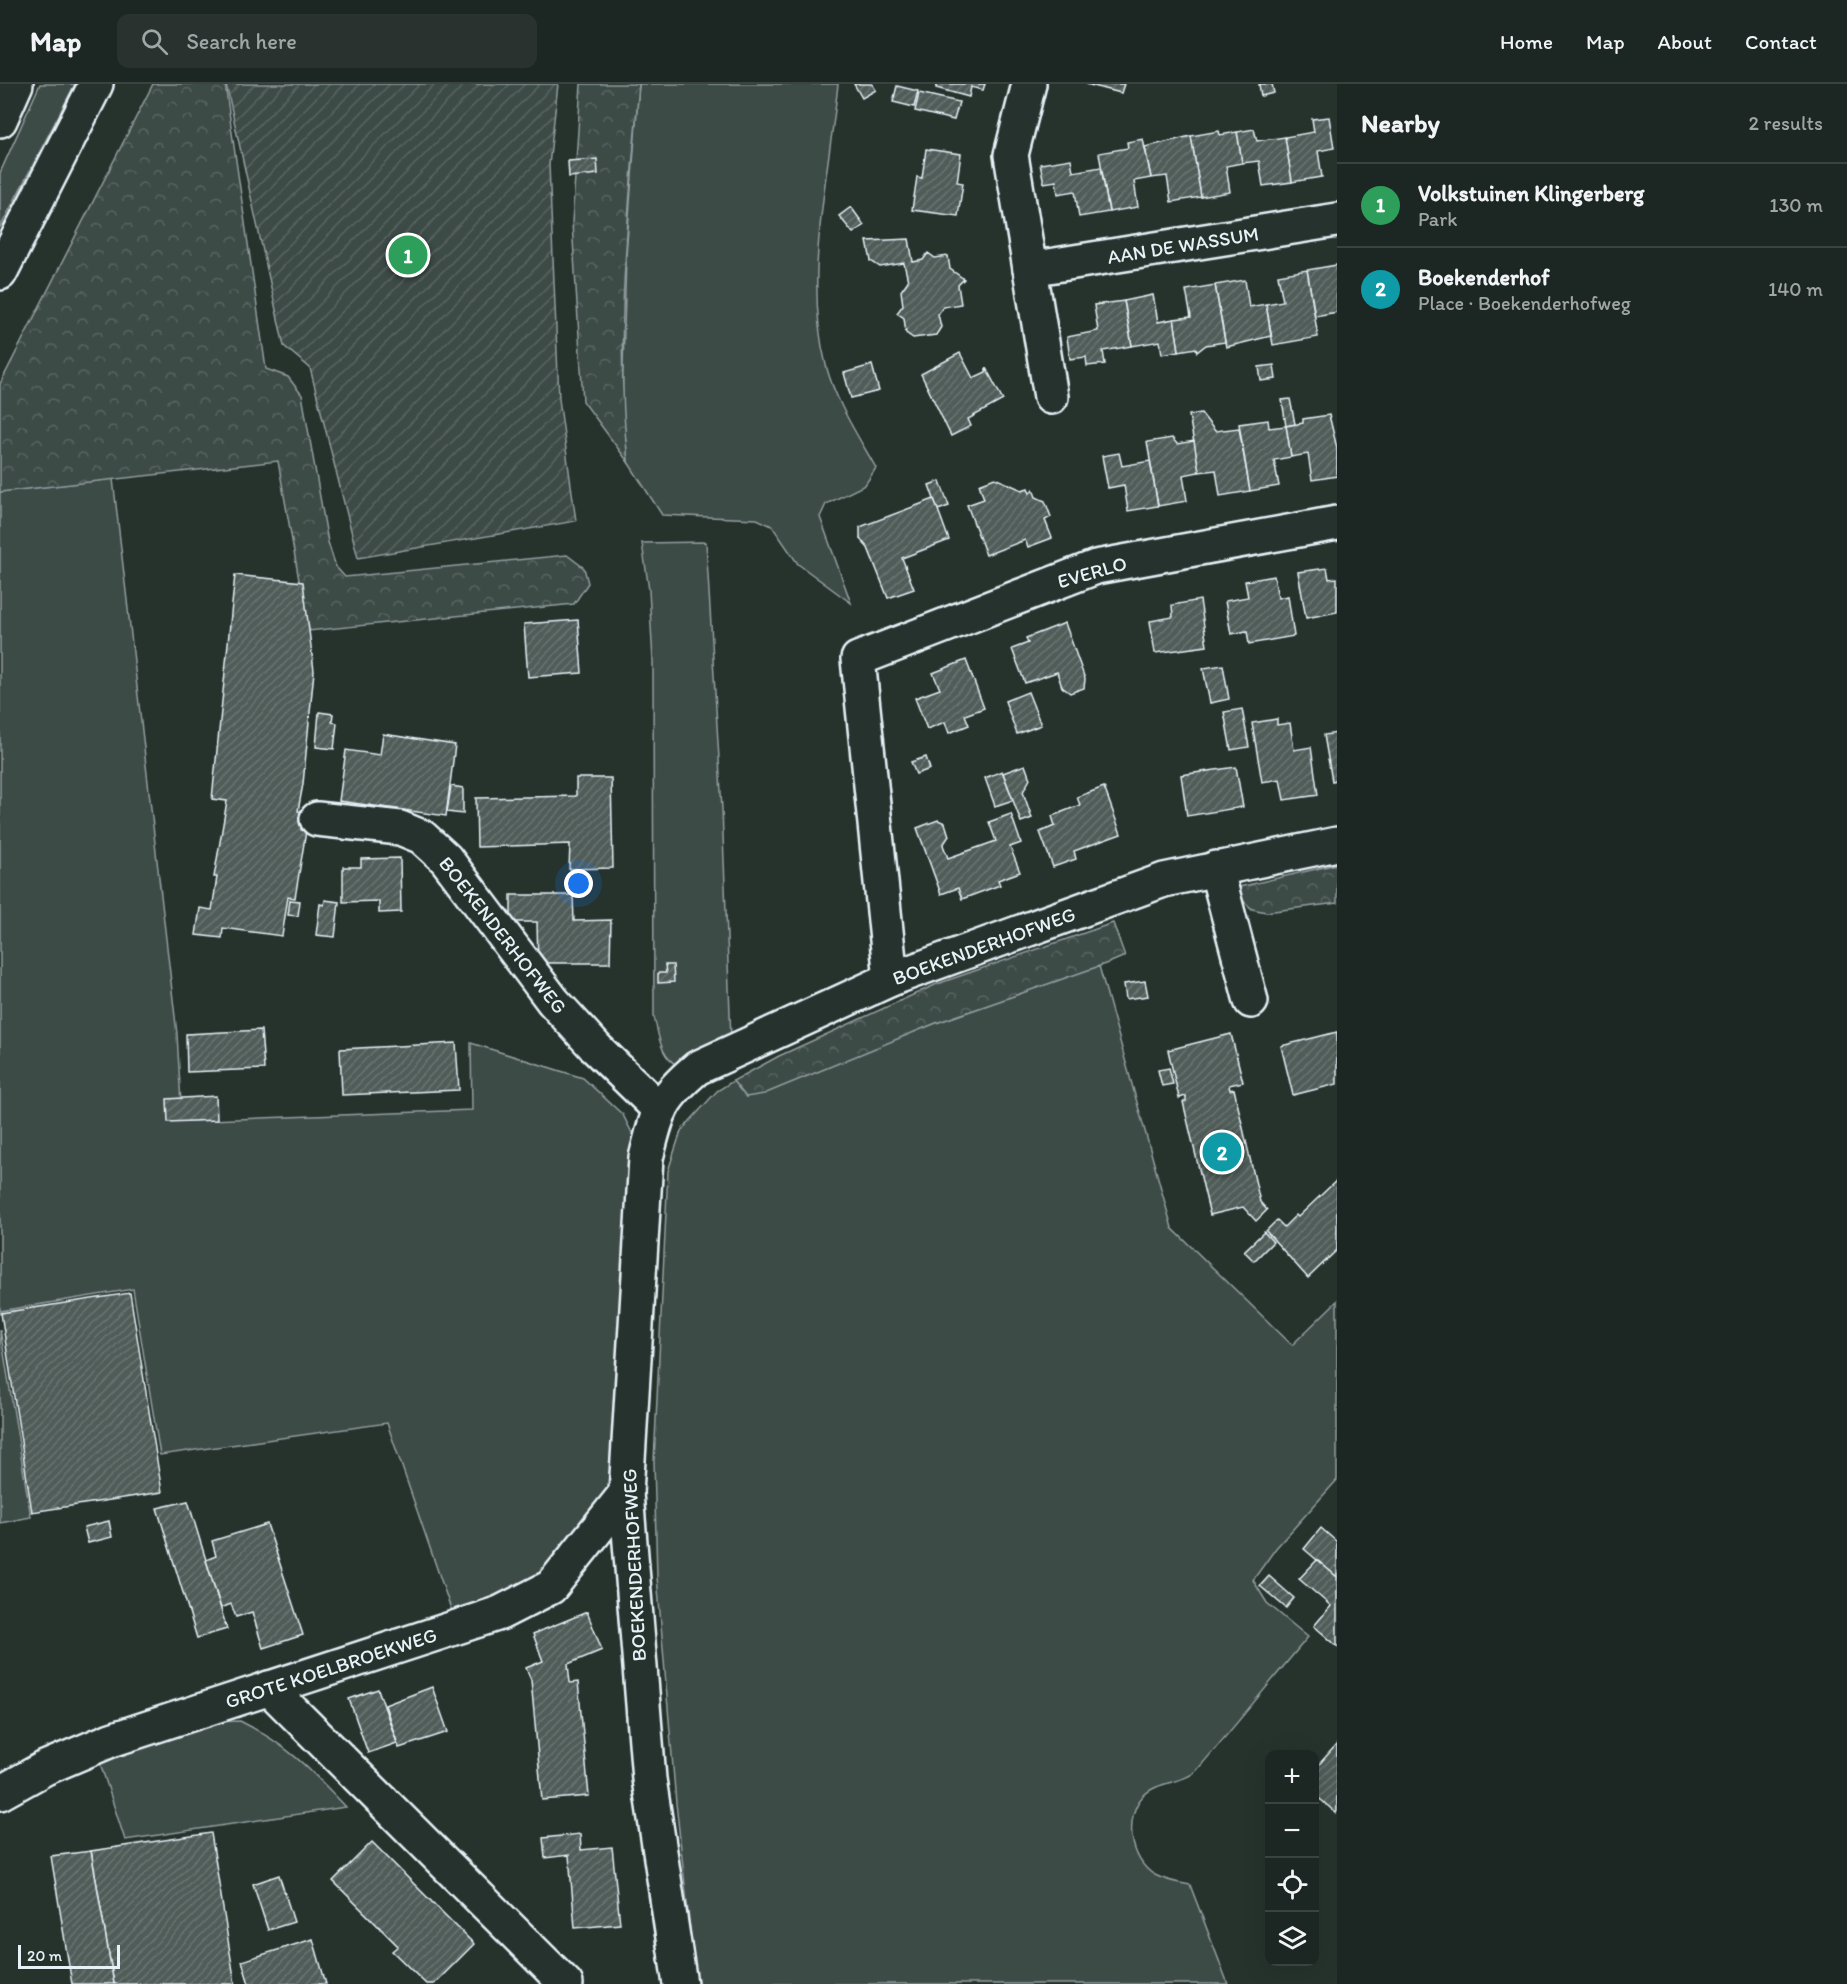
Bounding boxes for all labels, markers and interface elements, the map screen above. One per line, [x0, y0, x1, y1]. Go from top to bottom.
search box [117, 14, 537, 68]
text: Map [30, 24, 81, 58]
icon: search [138, 25, 171, 58]
text: Search here [186, 28, 297, 55]
text: Home [1500, 29, 1553, 54]
text: Map [1586, 29, 1625, 54]
text: About [1658, 29, 1712, 54]
text: Contact [1745, 29, 1817, 54]
text: Nearby [1361, 107, 1440, 139]
text: 2 results [1749, 111, 1823, 135]
text: Volkstuinen Klingerberg [1418, 180, 1644, 207]
text: 1 [1376, 193, 1385, 217]
text: 130 m [1769, 193, 1823, 217]
text: Park [1418, 207, 1457, 231]
street label: AAN DE WASSUM [1106, 221, 1260, 269]
pin: 1 [388, 232, 428, 278]
text: Boekenderhof [1418, 264, 1550, 291]
text: 2 [1375, 277, 1386, 301]
text: 140 m [1768, 277, 1823, 301]
text: Place · Boekenderhofweg [1418, 291, 1631, 315]
street label: EVERLO [1055, 551, 1129, 593]
street label: BOEKENDERHOFWEG [434, 852, 572, 1018]
your location [564, 869, 593, 898]
street label: BOEKENDERHOFWEG [889, 902, 1079, 990]
pin: 2 [1202, 1130, 1242, 1174]
street label: BOEKENDERHOFWEG [617, 1468, 651, 1662]
street label: GROTE KOELBROEKWEG [222, 1622, 440, 1714]
map controls [1265, 1750, 1319, 1966]
button: + [1265, 1750, 1319, 1804]
button: − [1265, 1804, 1319, 1858]
button: locate [1265, 1858, 1319, 1912]
button: layers [1265, 1912, 1319, 1966]
scale bar [18, 1942, 120, 1970]
text: 20 m [27, 1946, 62, 1965]

